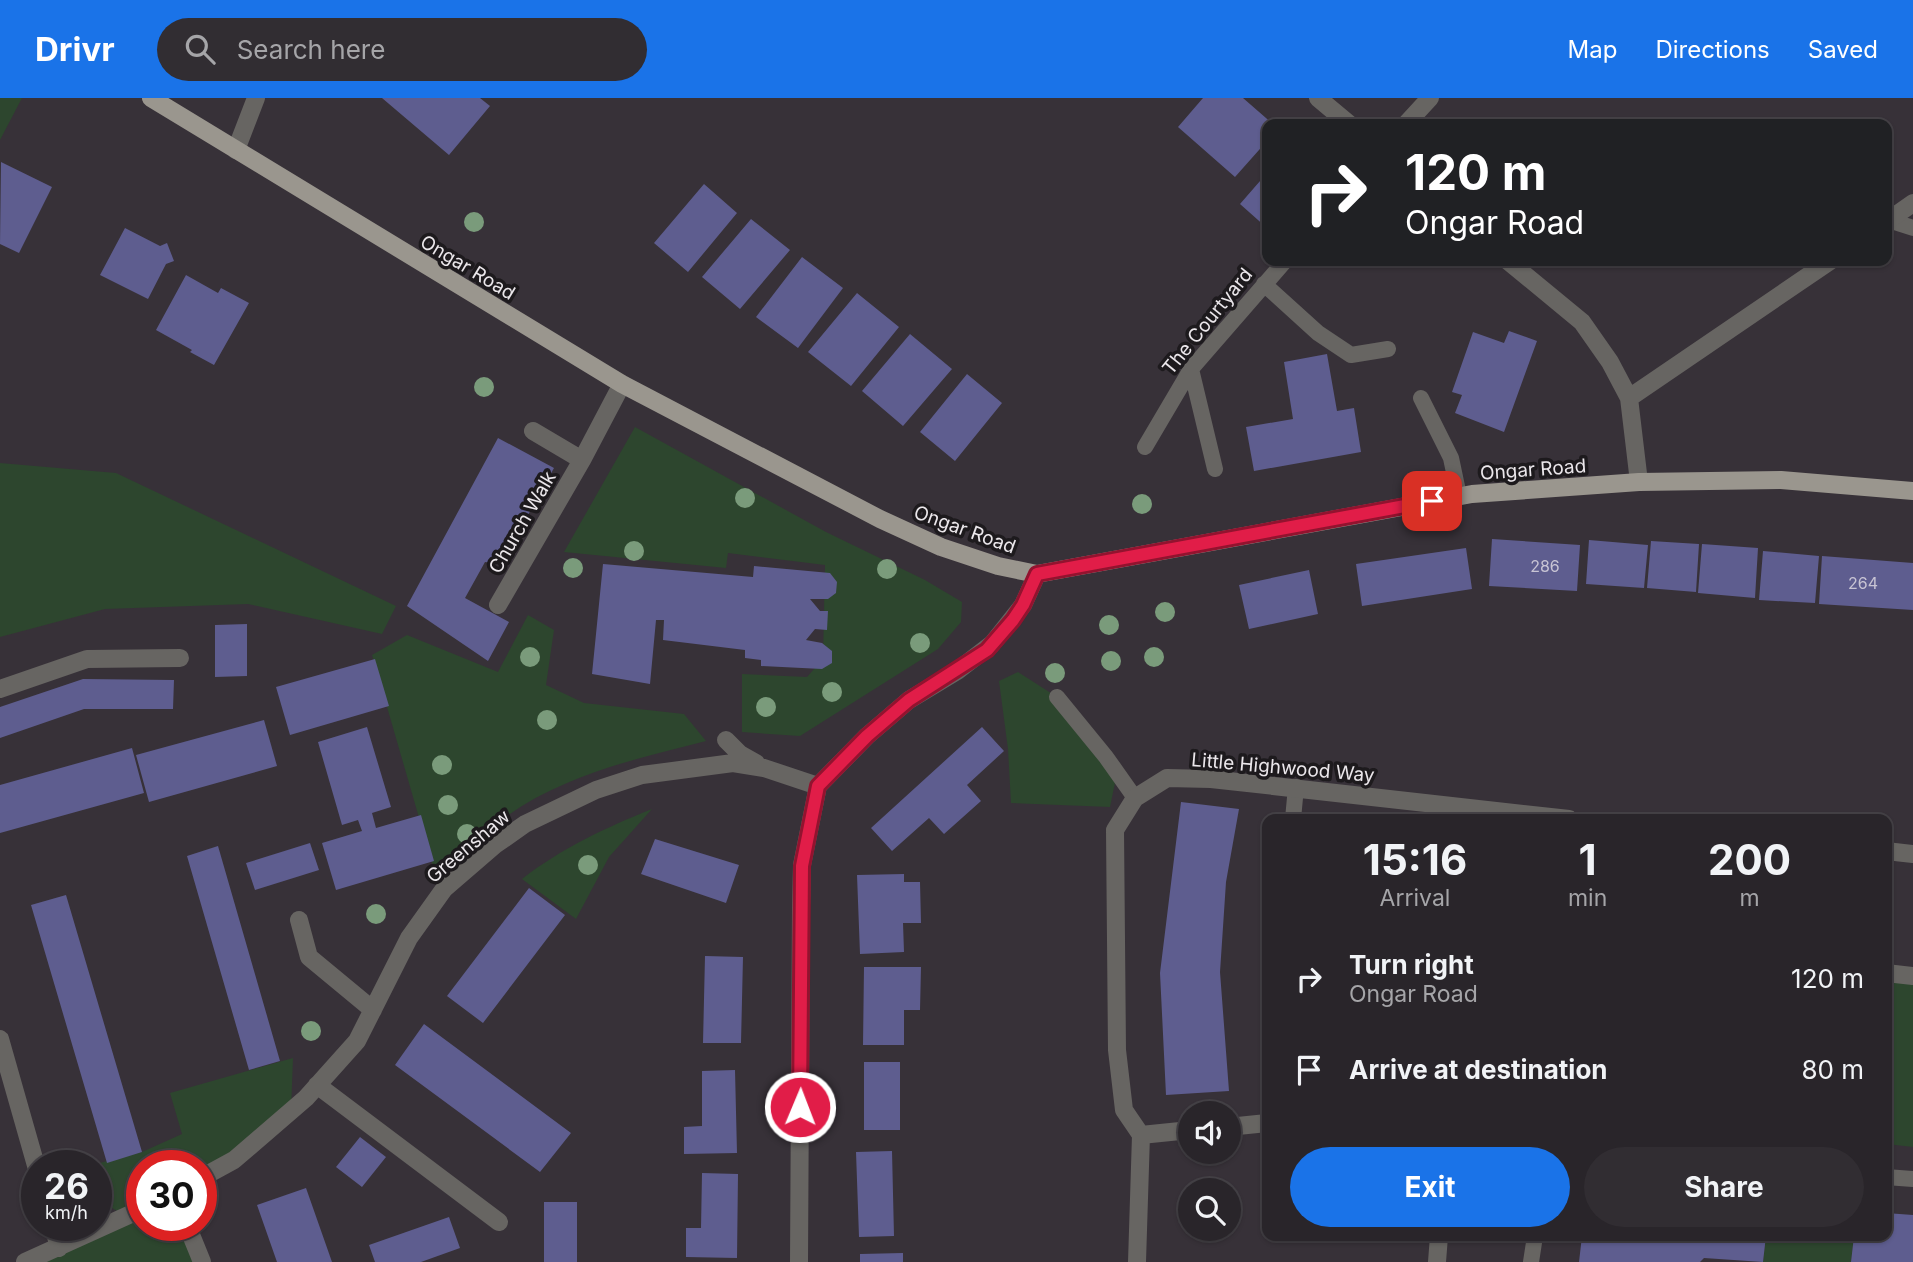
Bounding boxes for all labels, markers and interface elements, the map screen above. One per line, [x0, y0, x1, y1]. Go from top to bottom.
search box [157, 18, 647, 81]
text: Drivr [35, 29, 115, 69]
icon: search [181, 30, 219, 68]
text: Search here [237, 34, 385, 65]
text: Map [1568, 35, 1617, 64]
text: Directions [1655, 35, 1770, 64]
text: Saved [1808, 35, 1878, 64]
text: 120 m [1405, 143, 1546, 202]
icon: right [1290, 147, 1381, 238]
text: Ongar Road [1405, 203, 1584, 242]
street label: Ongar Road [416, 230, 519, 305]
street label: The Courtyard [1157, 263, 1257, 379]
street label: Ongar Road [1479, 454, 1587, 485]
street label: Church Walk [484, 467, 561, 577]
pin [1402, 471, 1462, 531]
icon: arrive [1413, 482, 1451, 520]
street label: Ongar Road [911, 500, 1019, 558]
house number: 286 [1530, 556, 1560, 576]
house number: 264 [1848, 573, 1878, 593]
street label: Little Highwood Way [1190, 748, 1376, 787]
street label: Greenshaw [422, 805, 515, 888]
text: 15:16 [1363, 834, 1467, 885]
text: 1 [1579, 834, 1597, 885]
text: 200 [1708, 834, 1791, 885]
text: Arrival [1380, 884, 1450, 912]
text: min [1568, 884, 1607, 912]
text: m [1740, 884, 1760, 912]
text: Turn right [1349, 949, 1474, 980]
icon: right [1290, 960, 1328, 998]
text: 120 m [1791, 963, 1864, 994]
text: Ongar Road [1349, 980, 1478, 1008]
icon: arrive [1290, 1051, 1328, 1089]
text: Arrive at destination [1349, 1054, 1608, 1085]
text: 80 m [1801, 1054, 1864, 1085]
position arrow [763, 1070, 837, 1144]
map controls [1178, 1101, 1241, 1241]
button: sound [1178, 1101, 1241, 1164]
button: Exit [1290, 1147, 1570, 1227]
button: Share [1584, 1147, 1864, 1227]
speed limit sign: 30 [126, 1150, 217, 1241]
text: 26 [44, 1165, 89, 1207]
button: search [1178, 1178, 1241, 1241]
text: km/h [45, 1202, 88, 1223]

